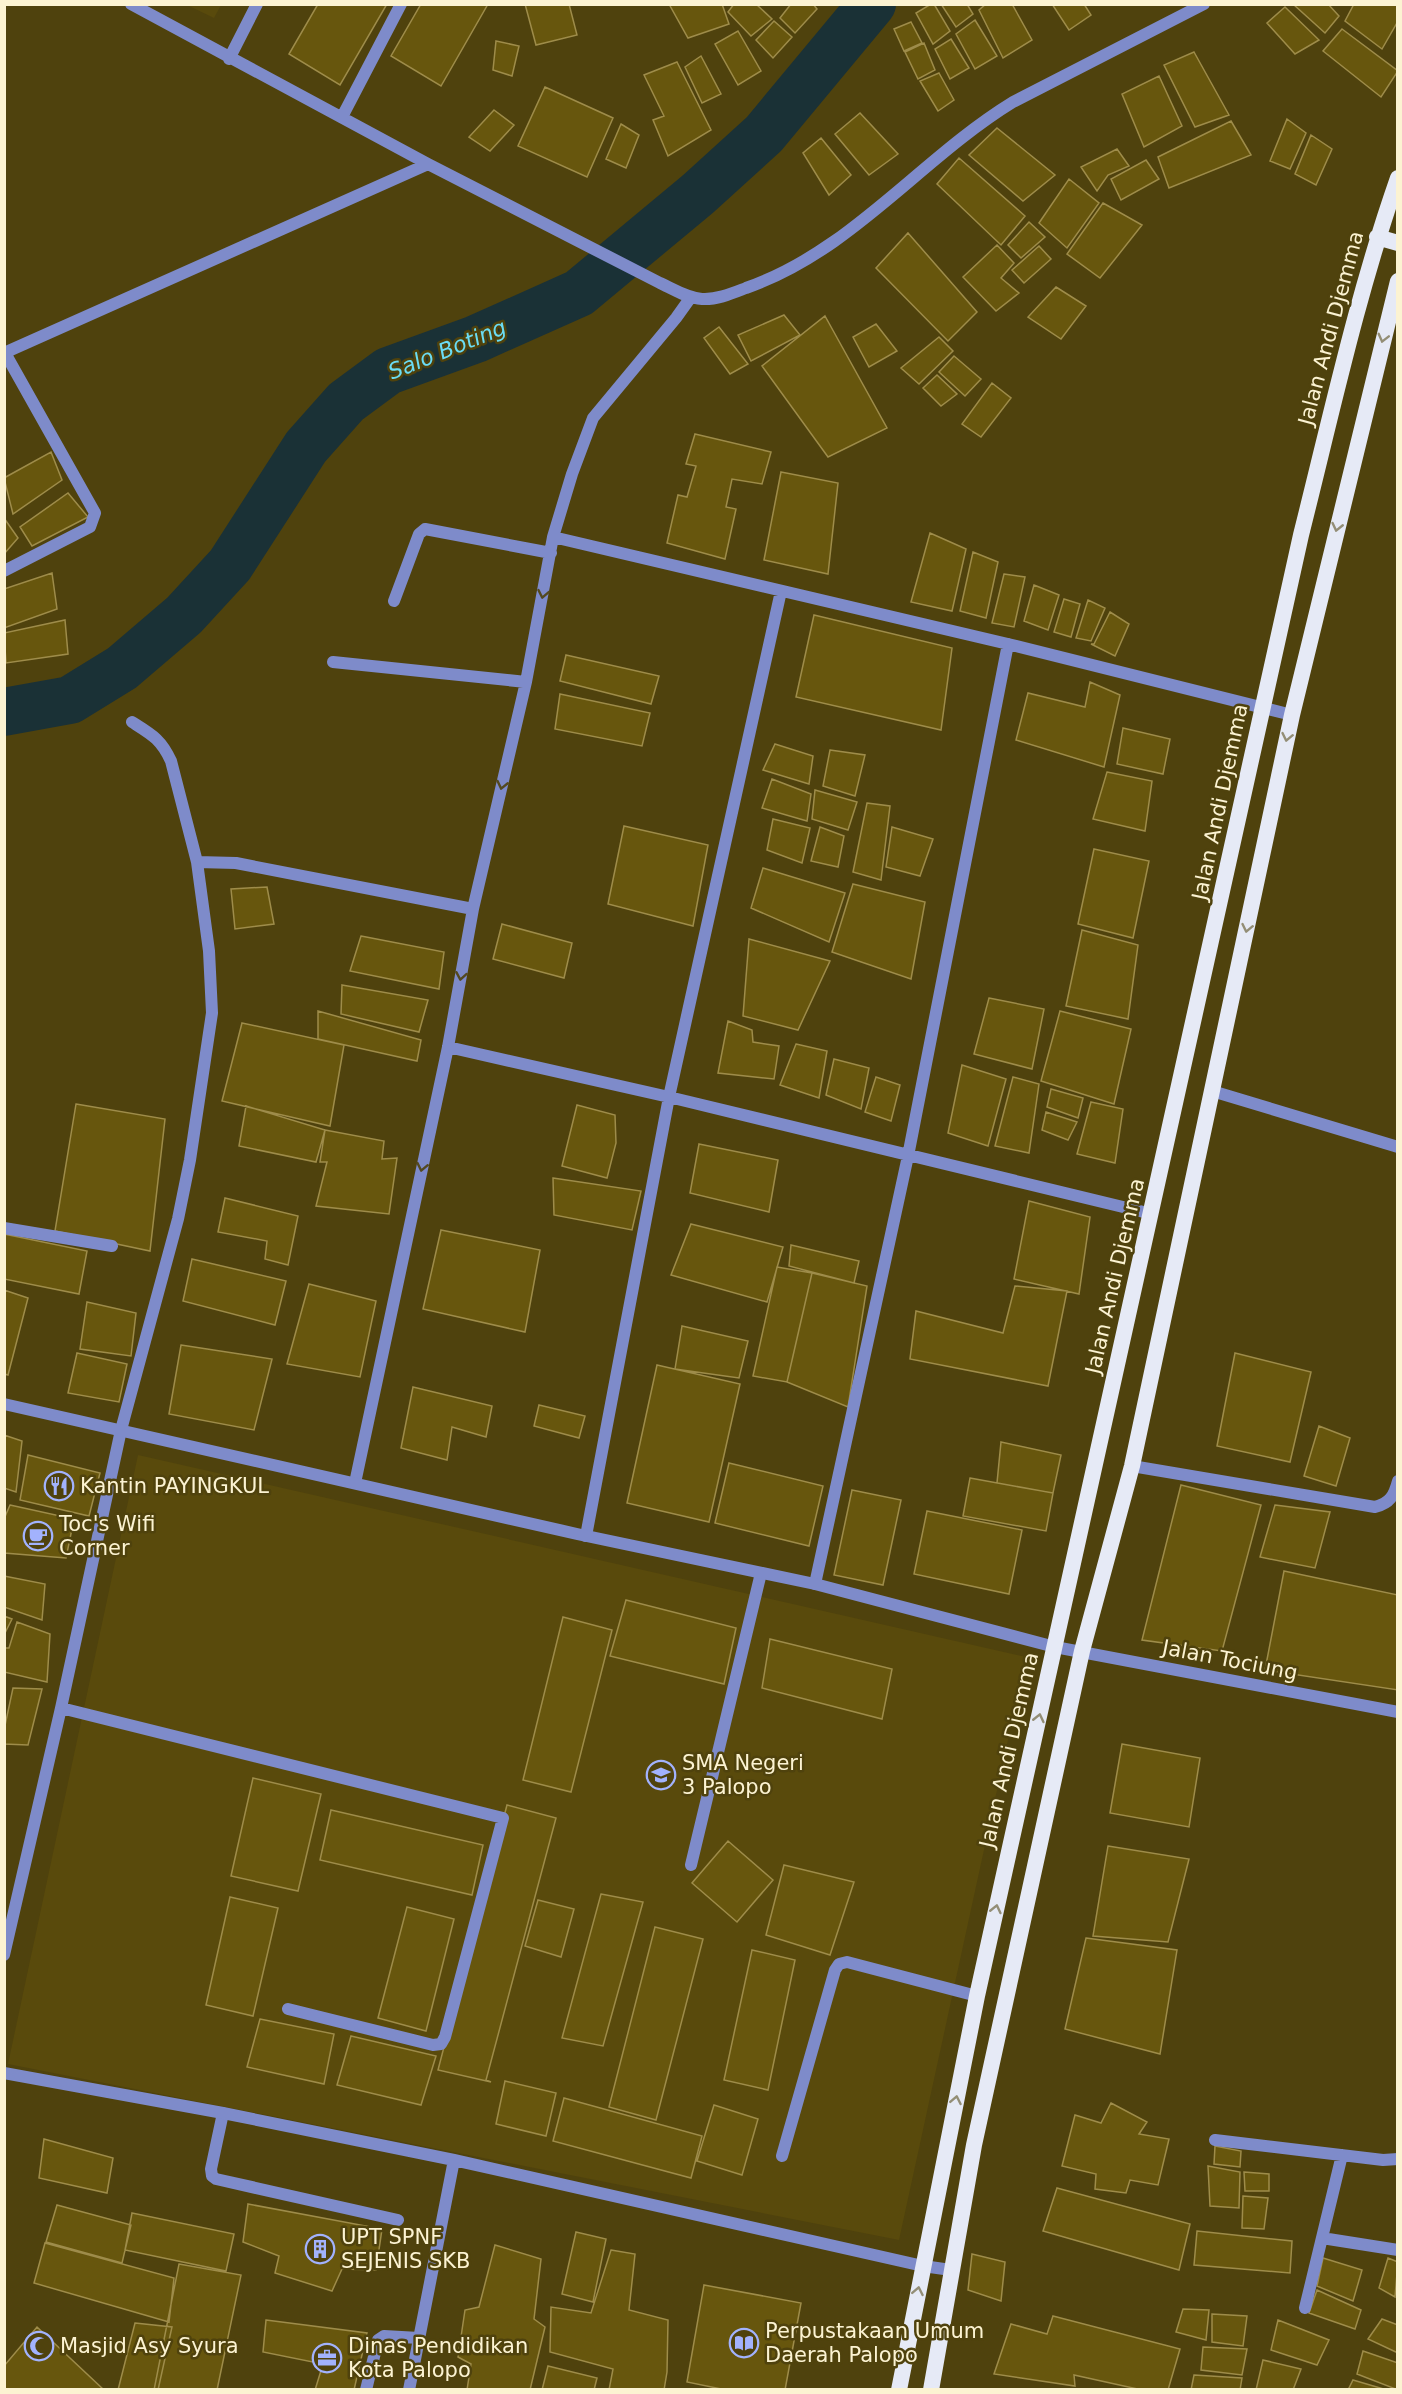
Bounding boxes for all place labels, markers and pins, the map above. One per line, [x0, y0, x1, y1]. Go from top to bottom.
restaurant icon: Kantin PAYINGKUL [43, 1470, 75, 1502]
place label: Kantin PAYINGKUL [80, 1474, 269, 1498]
place label: Toc's Wifi Corner [58, 1512, 155, 1560]
cafe icon: Toc's Wifi Corner [22, 1520, 54, 1552]
place label: SMA Negeri 3 Palopo [682, 1751, 804, 1799]
school or university icon: SMA Negeri 3 Palopo [645, 1759, 677, 1791]
place label: UPT SPNF SEJENIS SKB [341, 2225, 470, 2273]
building icon: UPT SPNF SEJENIS SKB [304, 2233, 336, 2265]
place label: Perpustakaan Umum Daerah Palopo [765, 2319, 984, 2367]
library icon: Perpustakaan Umum Daerah Palopo [728, 2327, 760, 2359]
mosque icon: Masjid Asy Syura [23, 2330, 55, 2362]
place label: Masjid Asy Syura [60, 2334, 239, 2358]
place label: Dinas Pendidikan Kota Palopo [348, 2334, 528, 2382]
office icon: Dinas Pendidikan Kota Palopo [311, 2342, 343, 2374]

